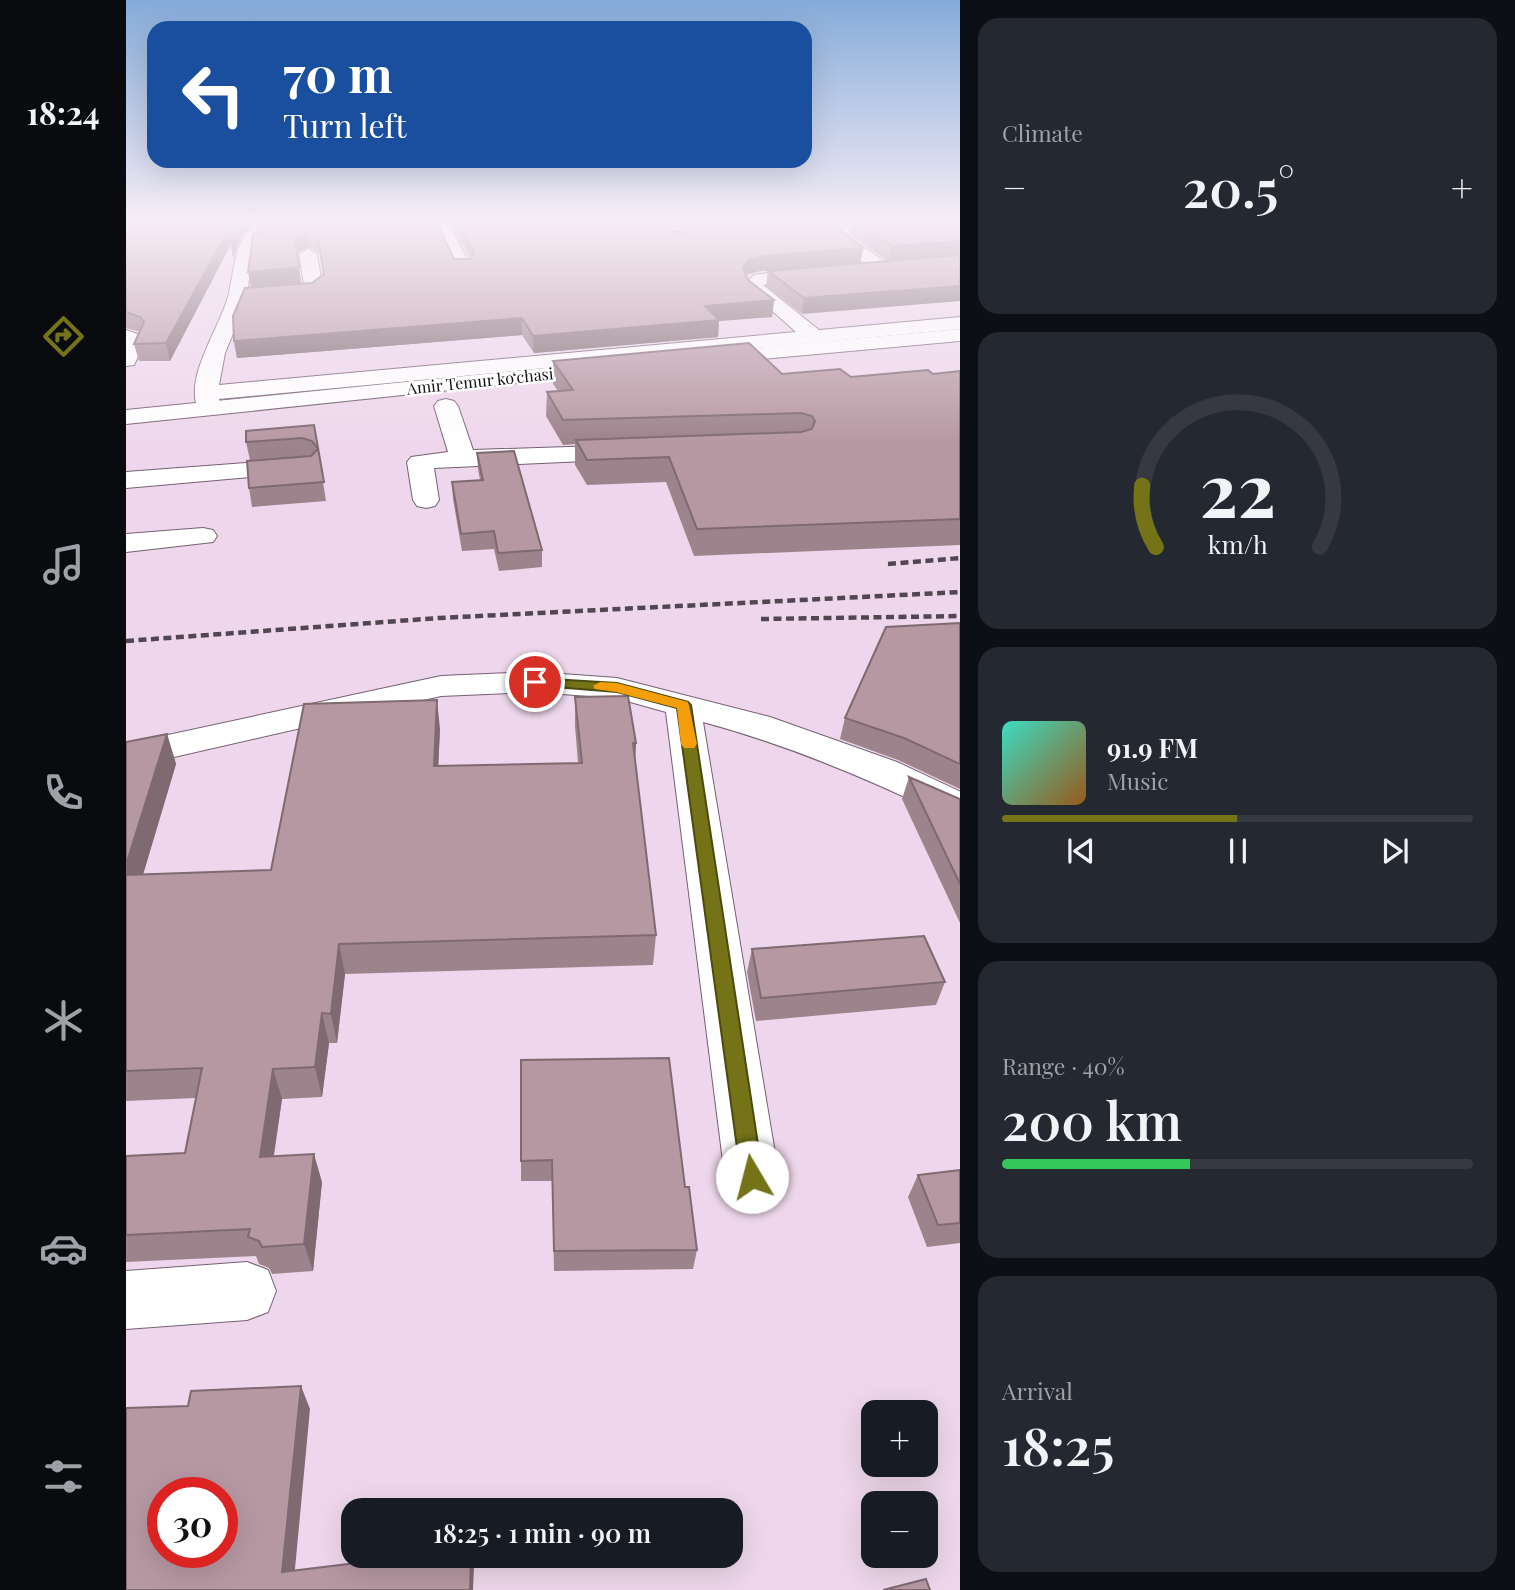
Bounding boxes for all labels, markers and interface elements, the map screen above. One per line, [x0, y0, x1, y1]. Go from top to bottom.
text: 70 m [283, 40, 393, 105]
icon: left [168, 49, 259, 140]
text: 18:24 [26, 90, 100, 133]
text: Turn left [283, 103, 407, 146]
text: Climate [1002, 117, 1083, 148]
text: 20.5° [1183, 152, 1295, 221]
text: − [1002, 161, 1027, 212]
text: + [1451, 161, 1473, 212]
icon: directions [39, 312, 88, 361]
street label: Amir Temur koʻchasi [405, 362, 555, 399]
text: 22 [1199, 438, 1276, 535]
text: km/h [1208, 526, 1268, 559]
icon: music [39, 540, 88, 589]
pin [505, 652, 565, 712]
icon: arrive [516, 663, 554, 701]
text: 91.9 FM [1107, 730, 1198, 765]
text: Music [1107, 765, 1168, 796]
icon: phone [39, 768, 88, 817]
icon: previous [1062, 832, 1100, 870]
icon: pause [1219, 832, 1257, 870]
icon: next [1376, 832, 1414, 870]
icon: climate [39, 996, 88, 1045]
text: Range · 40% [1002, 1050, 1125, 1081]
text: 200 km [1002, 1085, 1182, 1154]
position arrow [715, 1140, 789, 1214]
icon: car [39, 1224, 88, 1273]
text: Arrival [1002, 1375, 1073, 1406]
map controls [861, 1400, 938, 1568]
button: + [861, 1400, 938, 1477]
text: 18:25 [1002, 1410, 1114, 1479]
icon: filters [39, 1452, 88, 1501]
speed limit sign: 30 [147, 1477, 238, 1568]
button: − [861, 1491, 938, 1568]
text: 18:25 · 1 min · 90 m [433, 1515, 651, 1550]

